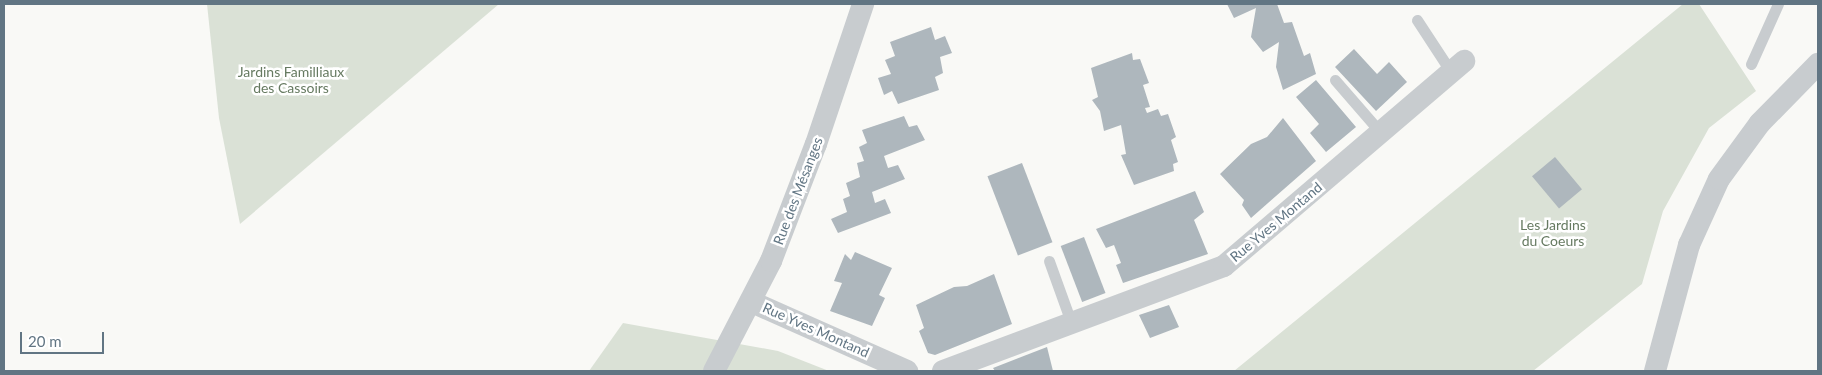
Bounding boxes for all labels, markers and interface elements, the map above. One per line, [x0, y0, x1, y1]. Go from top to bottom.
park label: Jardins Familliaux des Cassoirs [238, 64, 344, 96]
street label: Rue des Mésanges [770, 135, 826, 247]
street label: Rue Yves Montand [1226, 178, 1326, 266]
park label: Les Jardins du Coeurs [1520, 217, 1586, 250]
street label: Rue Yves Montand [760, 299, 872, 361]
scale bar [22, 322, 106, 354]
text: 20 m [28, 332, 62, 350]

